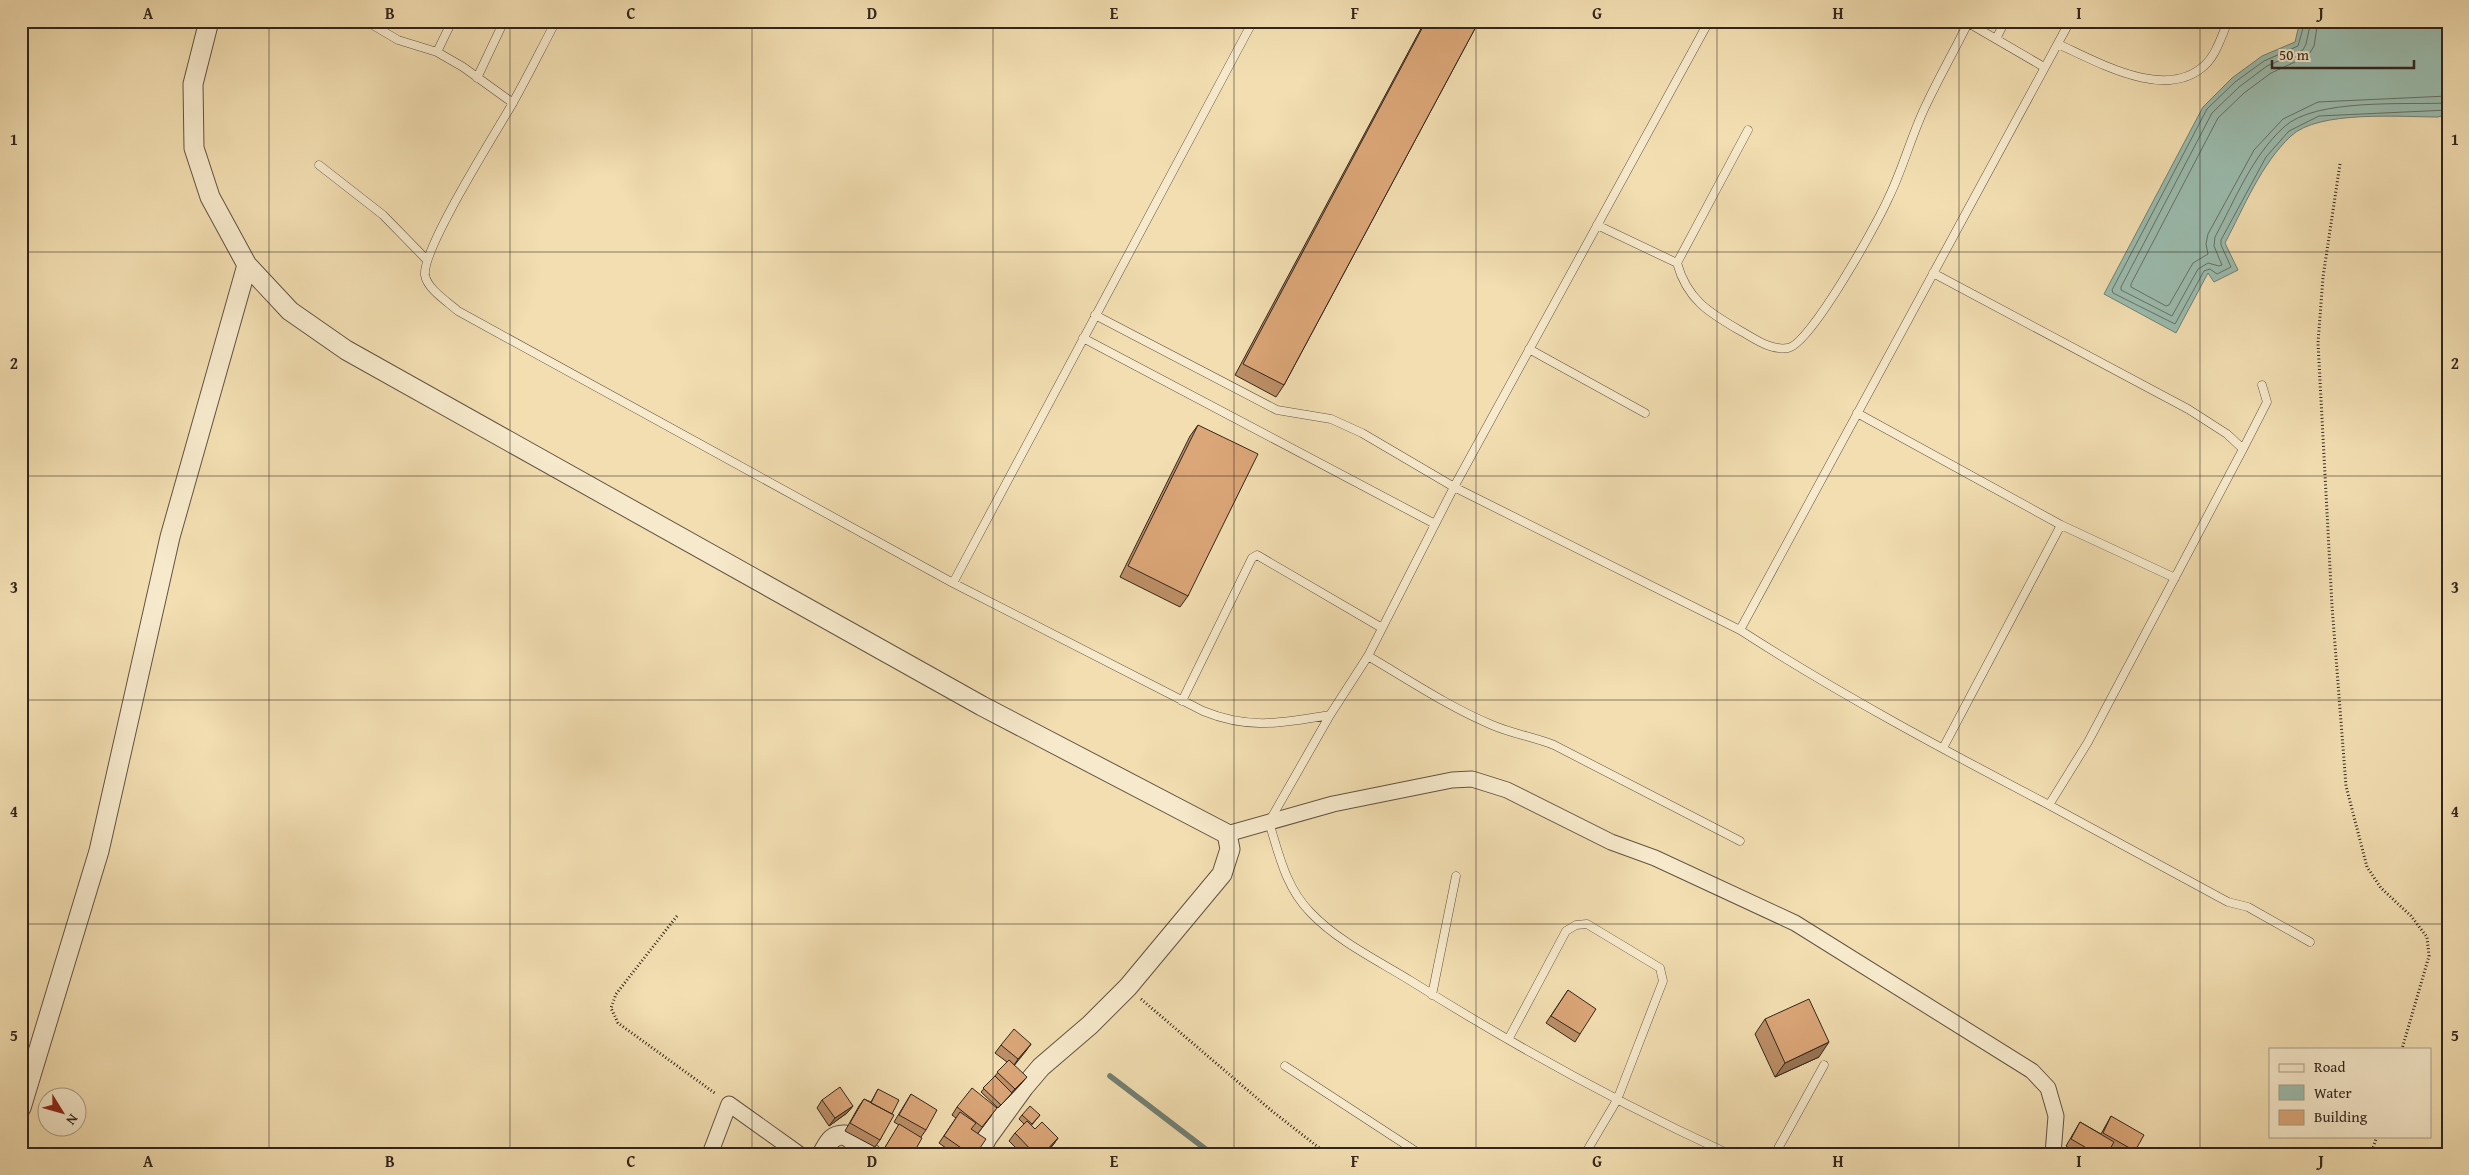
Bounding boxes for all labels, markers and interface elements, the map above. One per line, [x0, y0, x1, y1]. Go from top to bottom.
text: A [143, 1, 154, 25]
text: B [385, 1, 395, 25]
text: C [626, 1, 636, 25]
text: D [867, 1, 877, 25]
text: E [1110, 1, 1119, 25]
text: F [1351, 1, 1359, 25]
text: G [1592, 1, 1602, 25]
text: H [1832, 1, 1844, 25]
text: I [2076, 1, 2082, 25]
text: J [2315, 1, 2324, 25]
scale bar [2272, 38, 2414, 70]
text: 50 m [2279, 44, 2310, 65]
text: 1 [10, 127, 18, 151]
text: 1 [2451, 127, 2459, 151]
text: 2 [10, 351, 18, 375]
text: 2 [2451, 351, 2459, 375]
text: 3 [10, 575, 18, 599]
text: 3 [2451, 575, 2459, 599]
text: 4 [10, 799, 18, 823]
text: 4 [2451, 799, 2459, 823]
text: 5 [10, 1023, 18, 1047]
text: 5 [2451, 1023, 2459, 1047]
legend [2269, 1048, 2432, 1138]
text: Road [2314, 1056, 2345, 1077]
text: Water [2314, 1082, 2352, 1103]
north arrow [38, 1088, 88, 1138]
text: Building [2314, 1106, 2368, 1127]
text: N [61, 1110, 83, 1130]
text: A [143, 1149, 154, 1173]
text: B [385, 1149, 395, 1173]
text: C [626, 1149, 636, 1173]
text: D [867, 1149, 877, 1173]
text: E [1110, 1149, 1119, 1173]
text: F [1351, 1149, 1359, 1173]
text: G [1592, 1149, 1602, 1173]
text: H [1832, 1149, 1844, 1173]
text: I [2076, 1149, 2082, 1173]
text: J [2315, 1149, 2324, 1173]

